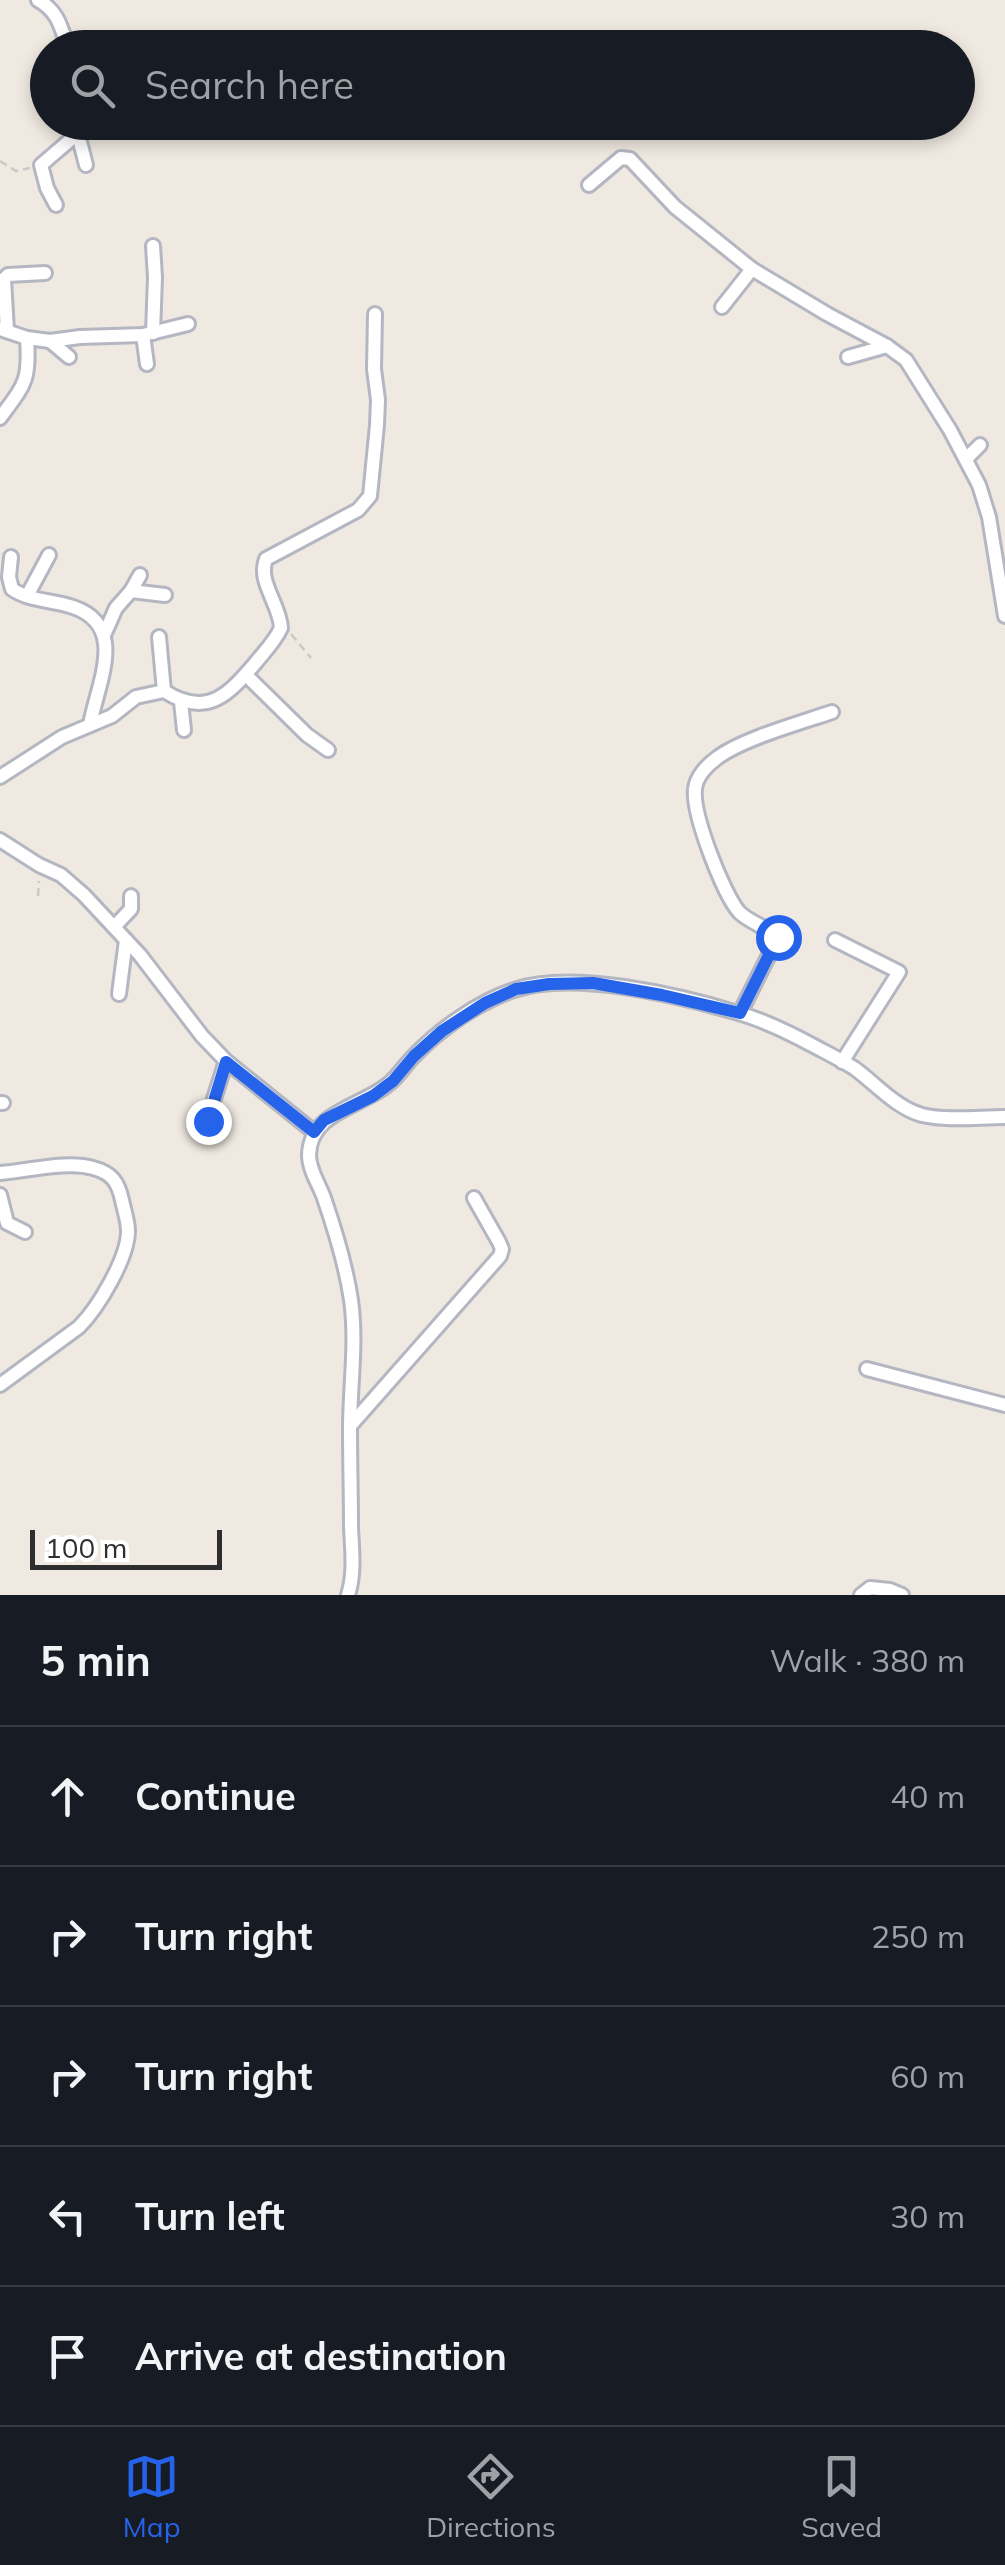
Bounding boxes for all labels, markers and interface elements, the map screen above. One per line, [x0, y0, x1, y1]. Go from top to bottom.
search box [30, 30, 975, 140]
icon: search [65, 58, 120, 113]
text: Search here [145, 61, 354, 109]
route start [756, 915, 802, 961]
route end [186, 1099, 232, 1145]
scale bar [30, 1525, 222, 1570]
text: 100 m [45, 1530, 127, 1565]
text: 5 min [40, 1634, 151, 1687]
text: Walk · 380 m [770, 1640, 965, 1680]
icon: ahead [40, 1769, 95, 1824]
text: Continue [135, 1772, 296, 1820]
text: 40 m [890, 1776, 965, 1816]
icon: right [40, 1909, 95, 1964]
text: Turn right [135, 1912, 312, 1960]
text: 250 m [871, 1916, 965, 1956]
icon: right [40, 2049, 95, 2104]
text: Turn right [135, 2052, 312, 2100]
text: 60 m [890, 2056, 965, 2096]
icon: left [40, 2189, 95, 2244]
text: Turn left [135, 2192, 285, 2240]
text: 30 m [890, 2196, 965, 2236]
icon: arrive [40, 2329, 95, 2384]
text: Arrive at destination [135, 2332, 507, 2380]
tab: Map [123, 2449, 180, 2544]
tab: Directions [426, 2449, 556, 2544]
tab: Saved [801, 2449, 882, 2544]

